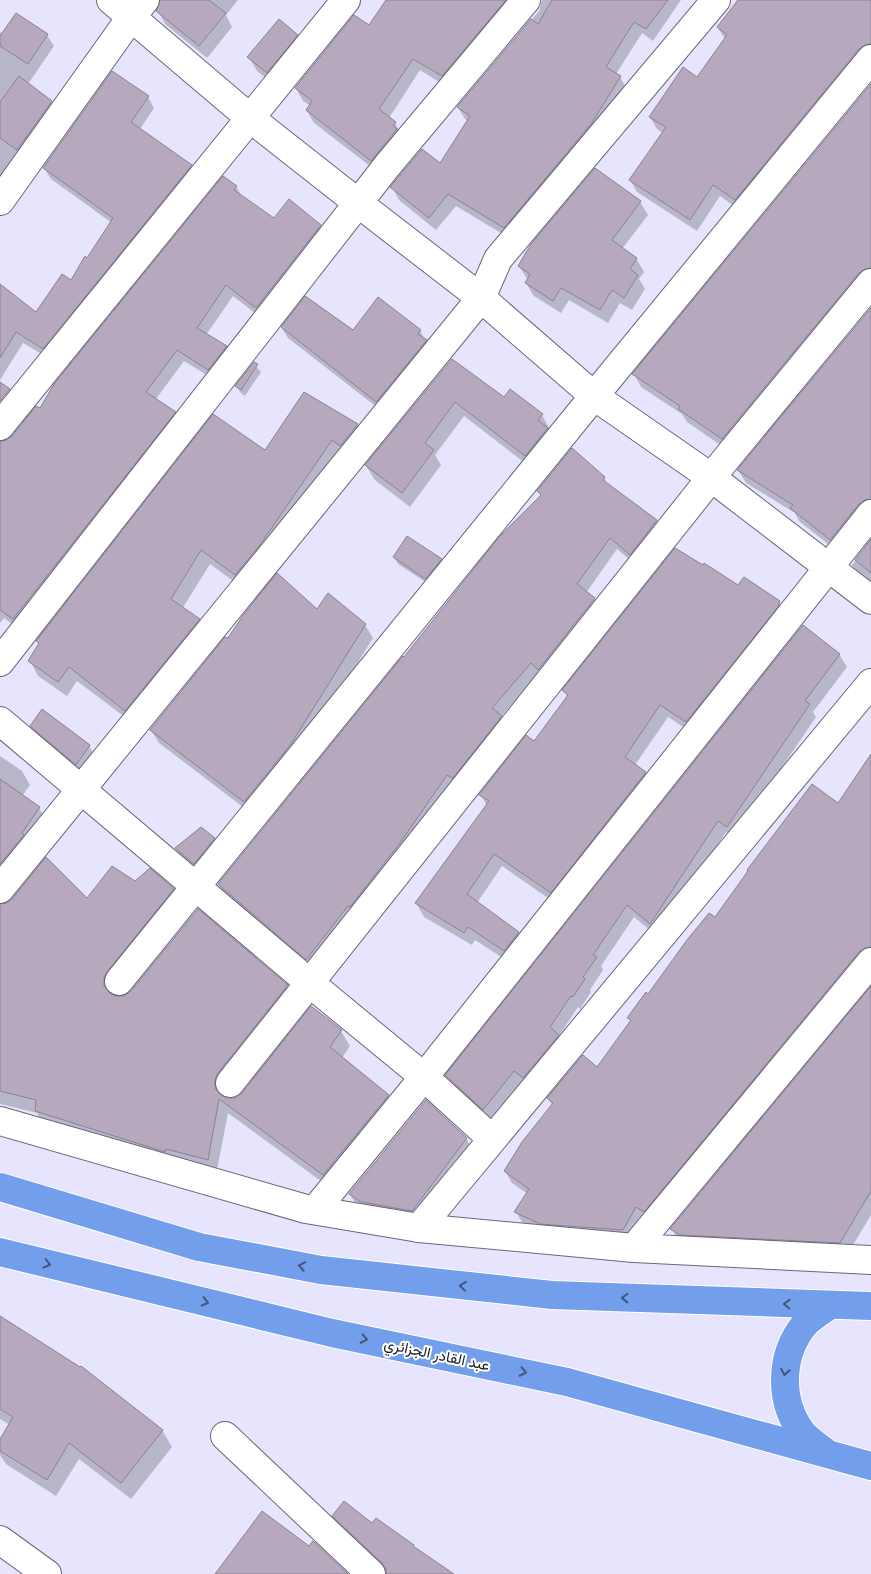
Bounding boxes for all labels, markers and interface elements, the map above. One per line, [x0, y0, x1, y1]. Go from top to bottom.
one-way arrow [43, 1258, 52, 1269]
one-way arrow [297, 1261, 306, 1272]
one-way arrow [459, 1281, 467, 1292]
one-way arrow [621, 1293, 628, 1303]
one-way arrow [201, 1296, 210, 1307]
one-way arrow [783, 1298, 791, 1309]
one-way arrow [359, 1333, 368, 1344]
street label: عبد القادر الجزائري [382, 1334, 492, 1378]
one-way arrow [518, 1367, 527, 1377]
one-way arrow [781, 1368, 791, 1376]

